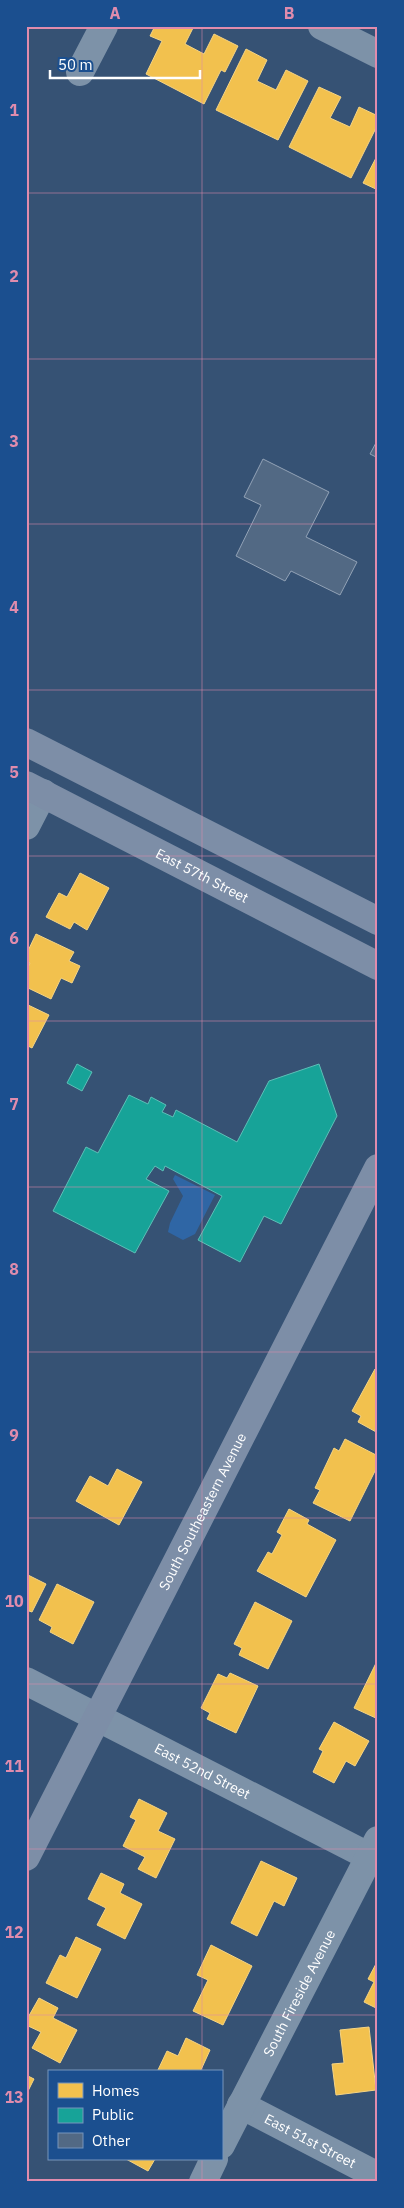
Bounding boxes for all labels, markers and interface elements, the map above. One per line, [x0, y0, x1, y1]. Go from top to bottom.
text: A [110, 3, 121, 23]
text: B [284, 3, 295, 23]
scale bar [50, 48, 200, 80]
text: 50 m [58, 55, 93, 74]
text: 1 [9, 100, 19, 120]
text: 2 [9, 266, 19, 286]
text: 3 [9, 431, 19, 451]
text: 4 [9, 597, 19, 617]
text: 5 [9, 762, 19, 782]
street label: East 57th Street [153, 844, 252, 907]
text: 6 [9, 928, 19, 948]
text: 7 [9, 1094, 19, 1114]
text: 8 [9, 1259, 19, 1279]
text: 9 [9, 1425, 19, 1445]
street label: South Southeastern Avenue [155, 1429, 250, 1593]
text: 10 [4, 1591, 24, 1611]
street label: East 52nd Street [151, 1739, 253, 1803]
text: 11 [4, 1756, 24, 1776]
text: 12 [4, 1922, 24, 1942]
street label: South Fireside Avenue [259, 1926, 340, 2060]
legend [48, 2070, 222, 2160]
text: Homes [92, 2081, 140, 2100]
text: 13 [4, 2087, 24, 2107]
text: Public [92, 2105, 134, 2124]
street label: East 51st Street [261, 2110, 359, 2172]
text: Other [92, 2131, 131, 2150]

